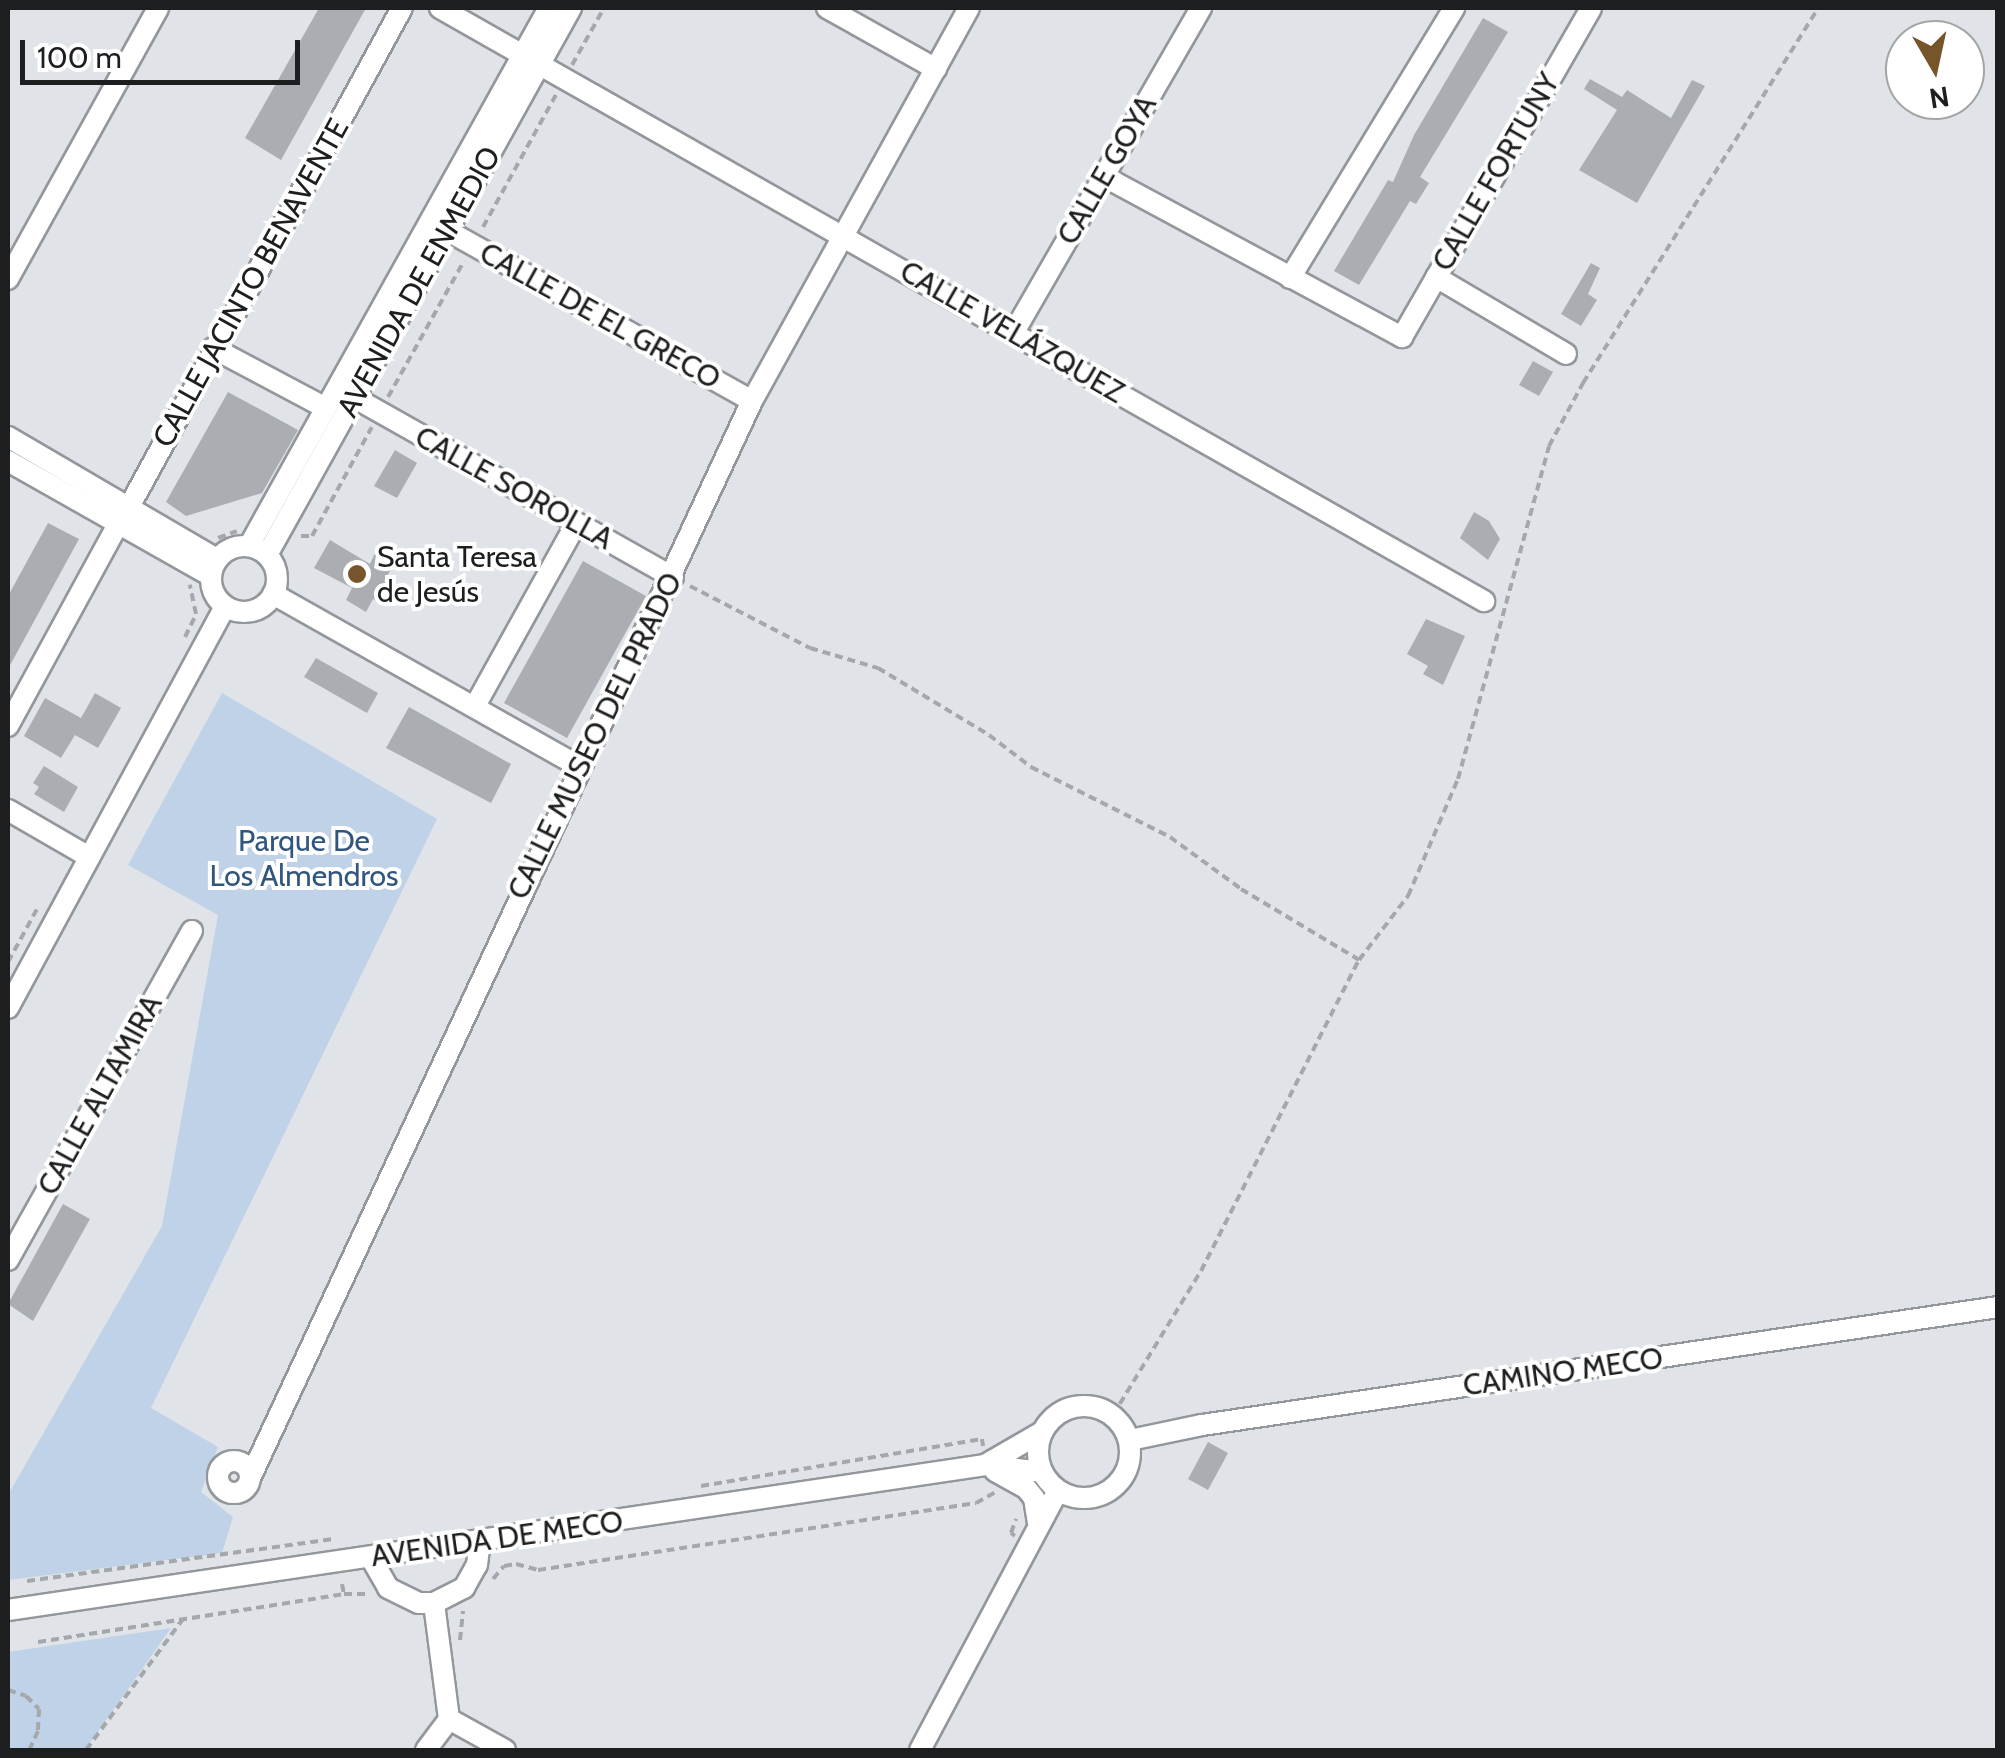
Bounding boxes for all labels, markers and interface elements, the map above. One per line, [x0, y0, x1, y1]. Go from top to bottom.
scale bar [25, 20, 305, 82]
north arrow [1885, 20, 1985, 120]
text: 100 m [37, 39, 122, 76]
street label: CALLE FORTUNY [1425, 67, 1567, 277]
text: N [1927, 79, 1952, 116]
street label: CALLE GOYA [1050, 89, 1164, 251]
street label: CALLE JACINTO BENAVENTE [146, 113, 356, 453]
street label: AVENIDA DE ENMEDIO [330, 141, 508, 423]
street label: CALLE DE EL GRECO [473, 235, 727, 397]
street label: CALLE VELÁZQUEZ [894, 253, 1130, 411]
street label: CALLE SOROLLA [409, 419, 619, 557]
place label: Santa Teresa de Jesús [377, 539, 537, 610]
marker: Santa Teresa de Jesús [346, 563, 368, 585]
street label: CALLE MUSEO DEL PRADO [500, 567, 690, 905]
park label: Parque De Los Almendros [210, 823, 398, 894]
street label: CALLE ALTAMIRA [30, 989, 170, 1201]
street label: CAMINO MECO [1461, 1340, 1665, 1404]
street label: AVENIDA DE MECO [369, 1503, 625, 1575]

